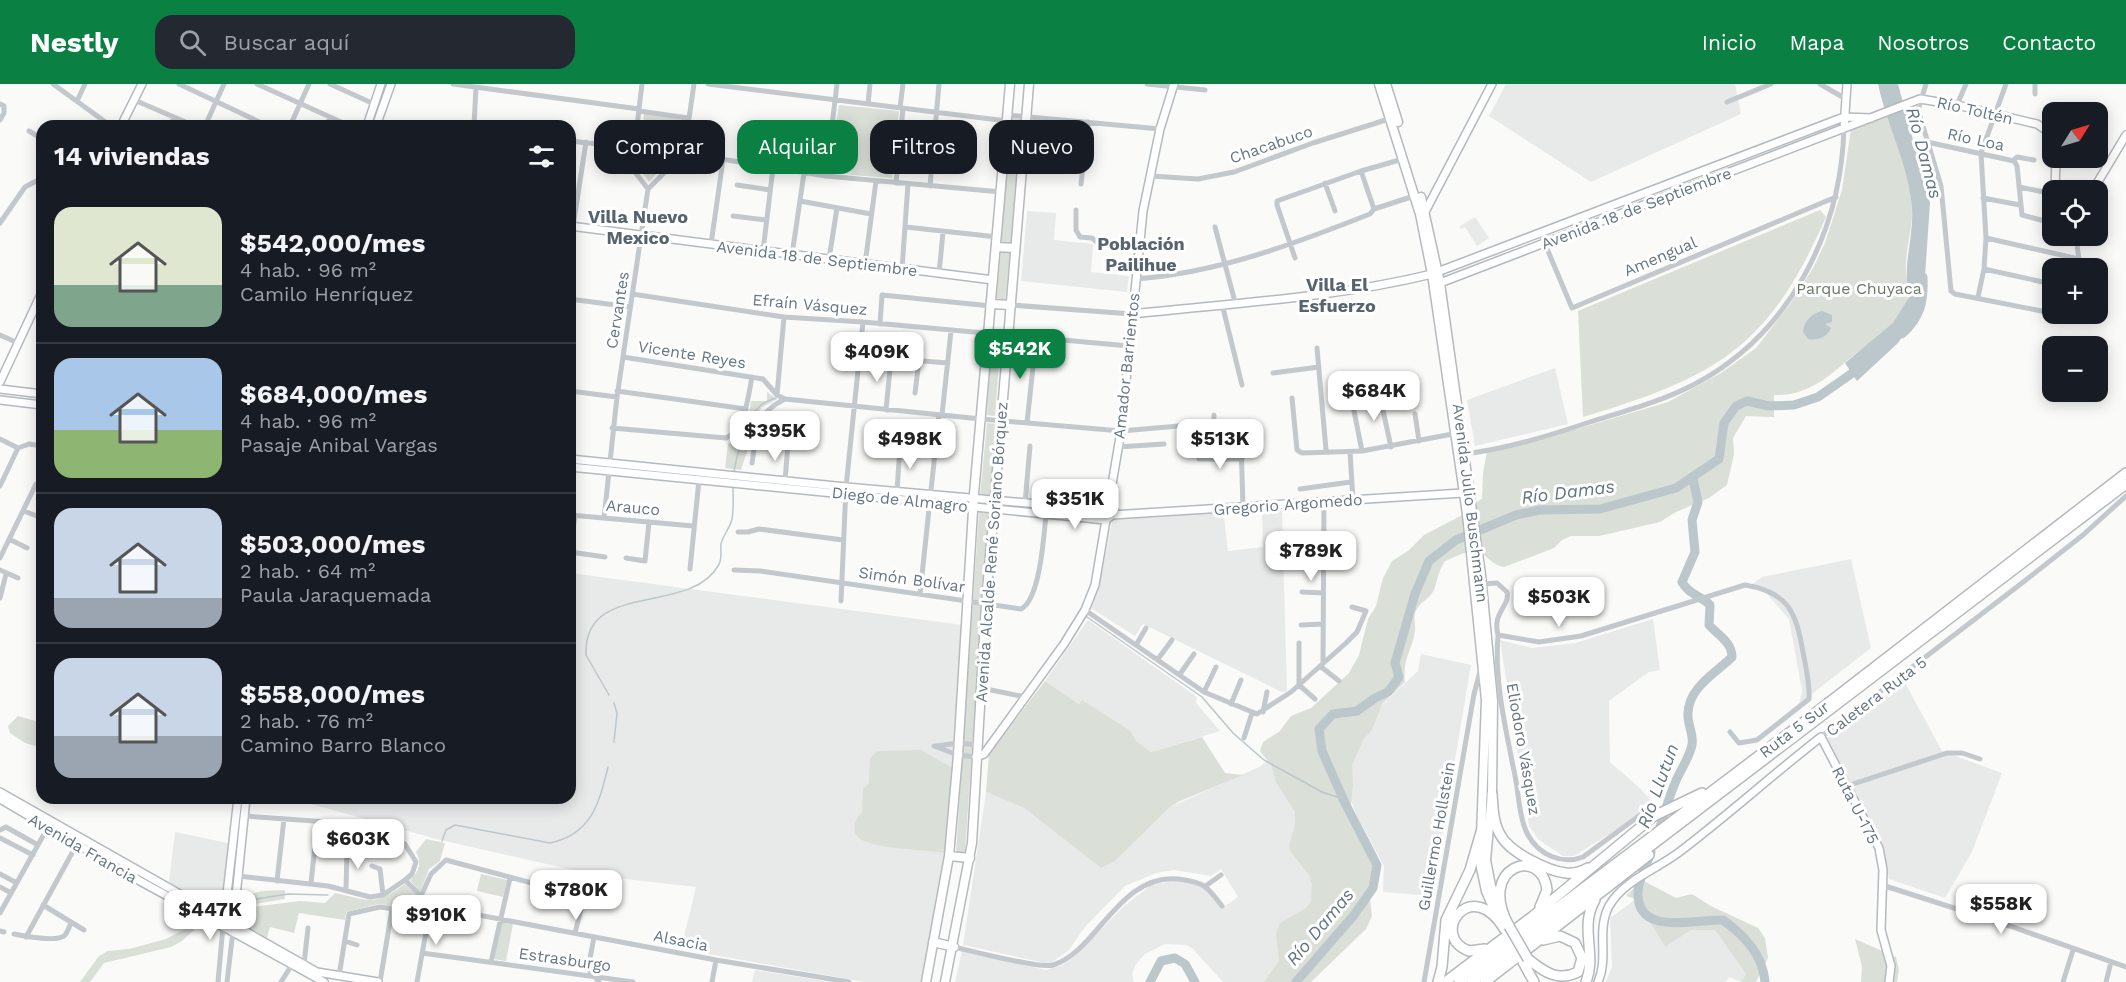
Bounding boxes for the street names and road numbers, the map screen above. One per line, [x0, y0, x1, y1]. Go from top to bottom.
street label: Río Toltén [1935, 93, 2015, 128]
street label: Chacabuco [1227, 121, 1315, 168]
street label: Río Loa [1946, 124, 2006, 155]
street label: Avenida 18 de Septiembre [1538, 163, 1734, 254]
street label: Amengual [1621, 233, 1700, 280]
street label: Avenida 18 de Septiembre [715, 237, 918, 280]
street label: Cervantes [602, 270, 633, 350]
street label: Efraín Vásquez [752, 290, 868, 319]
street label: Amador Barrientos [1109, 292, 1144, 440]
street label: Vicente Reyes [637, 337, 747, 372]
street label: Avenida Alcalde René Soriano Bórquez [972, 401, 1011, 703]
street label: Avenida Julio Buschmann [1449, 403, 1492, 604]
street label: Diego de Almagro [831, 483, 969, 516]
street label: Gregorio Argomedo [1213, 490, 1363, 519]
street label: Arauco [605, 496, 661, 519]
street label: Simón Bolívar [857, 563, 967, 596]
street label: Caletera Ruta 5 [1822, 652, 1930, 740]
street label: Eliodoro Vásquez [1503, 681, 1544, 817]
street label: Ruta 5 Sur [1756, 697, 1833, 762]
street label: Guillermo Hollstein [1414, 760, 1459, 912]
street label: Ruta U-175 [1828, 763, 1883, 847]
street label: Avenida Francia [25, 810, 141, 887]
street label: Alsacia [652, 926, 710, 955]
street label: Estrasburgo [517, 944, 612, 975]

